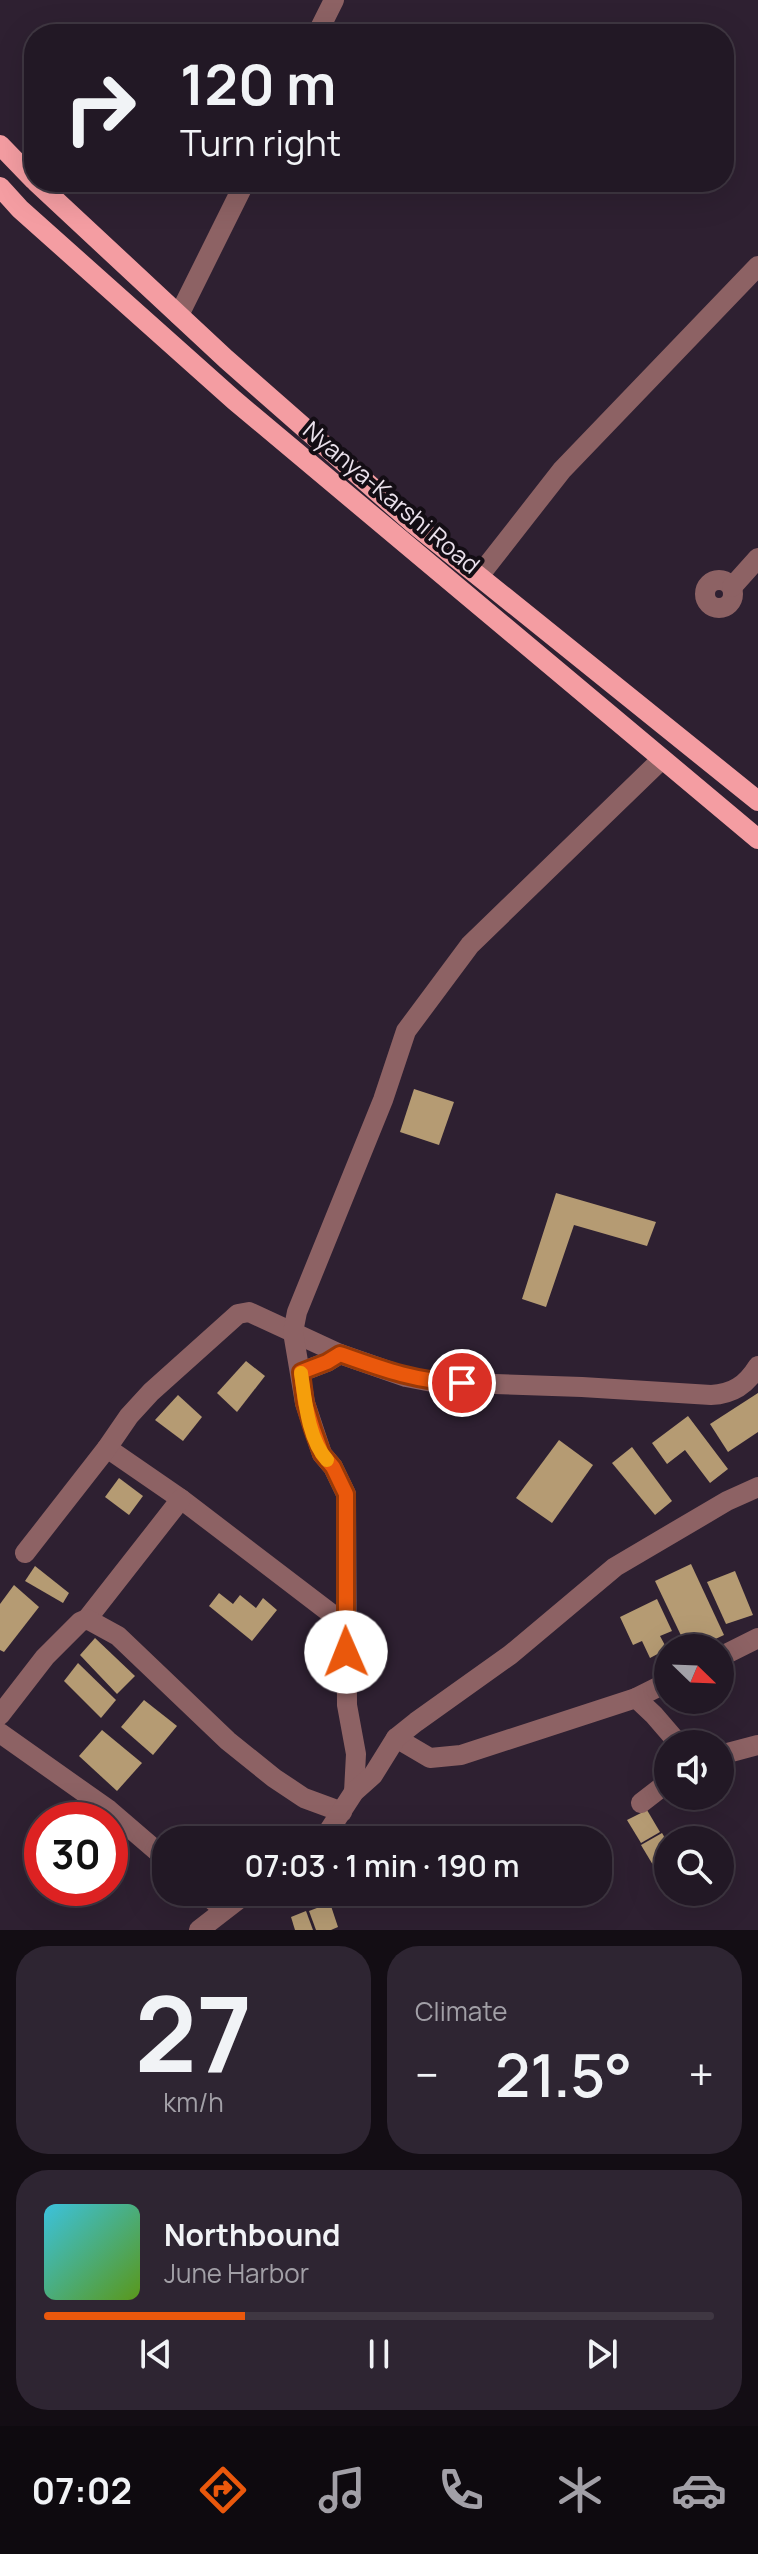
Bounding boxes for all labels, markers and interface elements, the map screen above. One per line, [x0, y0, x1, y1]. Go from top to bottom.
text: 120 m [180, 45, 336, 122]
icon: right [48, 56, 152, 160]
text: Turn right [180, 118, 341, 167]
street label: Nyanya-Karshi Road [297, 413, 487, 581]
pin [428, 1349, 496, 1417]
icon: arrive [440, 1361, 484, 1405]
position arrow [304, 1610, 388, 1694]
north arrow [654, 1634, 734, 1714]
map controls [654, 1634, 734, 1906]
button: sound [654, 1730, 734, 1810]
speed limit sign: 30 [24, 1802, 128, 1906]
button: search [654, 1826, 734, 1906]
text: 07:03 · 1 min · 190 m [245, 1845, 519, 1886]
text: 27 [135, 1961, 252, 2103]
text: Climate [415, 1993, 507, 2029]
text: 21.5° [495, 2033, 632, 2115]
text: − [415, 2044, 439, 2104]
text: + [689, 2044, 714, 2104]
text: km/h [163, 2084, 224, 2120]
text: Northbound [164, 2214, 341, 2255]
text: June Harbor [164, 2255, 309, 2291]
icon: previous [134, 2332, 178, 2376]
icon: pause [357, 2332, 401, 2376]
icon: next [580, 2332, 624, 2376]
icon: directions [195, 2462, 251, 2518]
icon: music [314, 2462, 370, 2518]
icon: phone [433, 2462, 489, 2518]
icon: climate [552, 2462, 608, 2518]
icon: car [671, 2462, 727, 2518]
text: 07:02 [31, 2466, 132, 2515]

